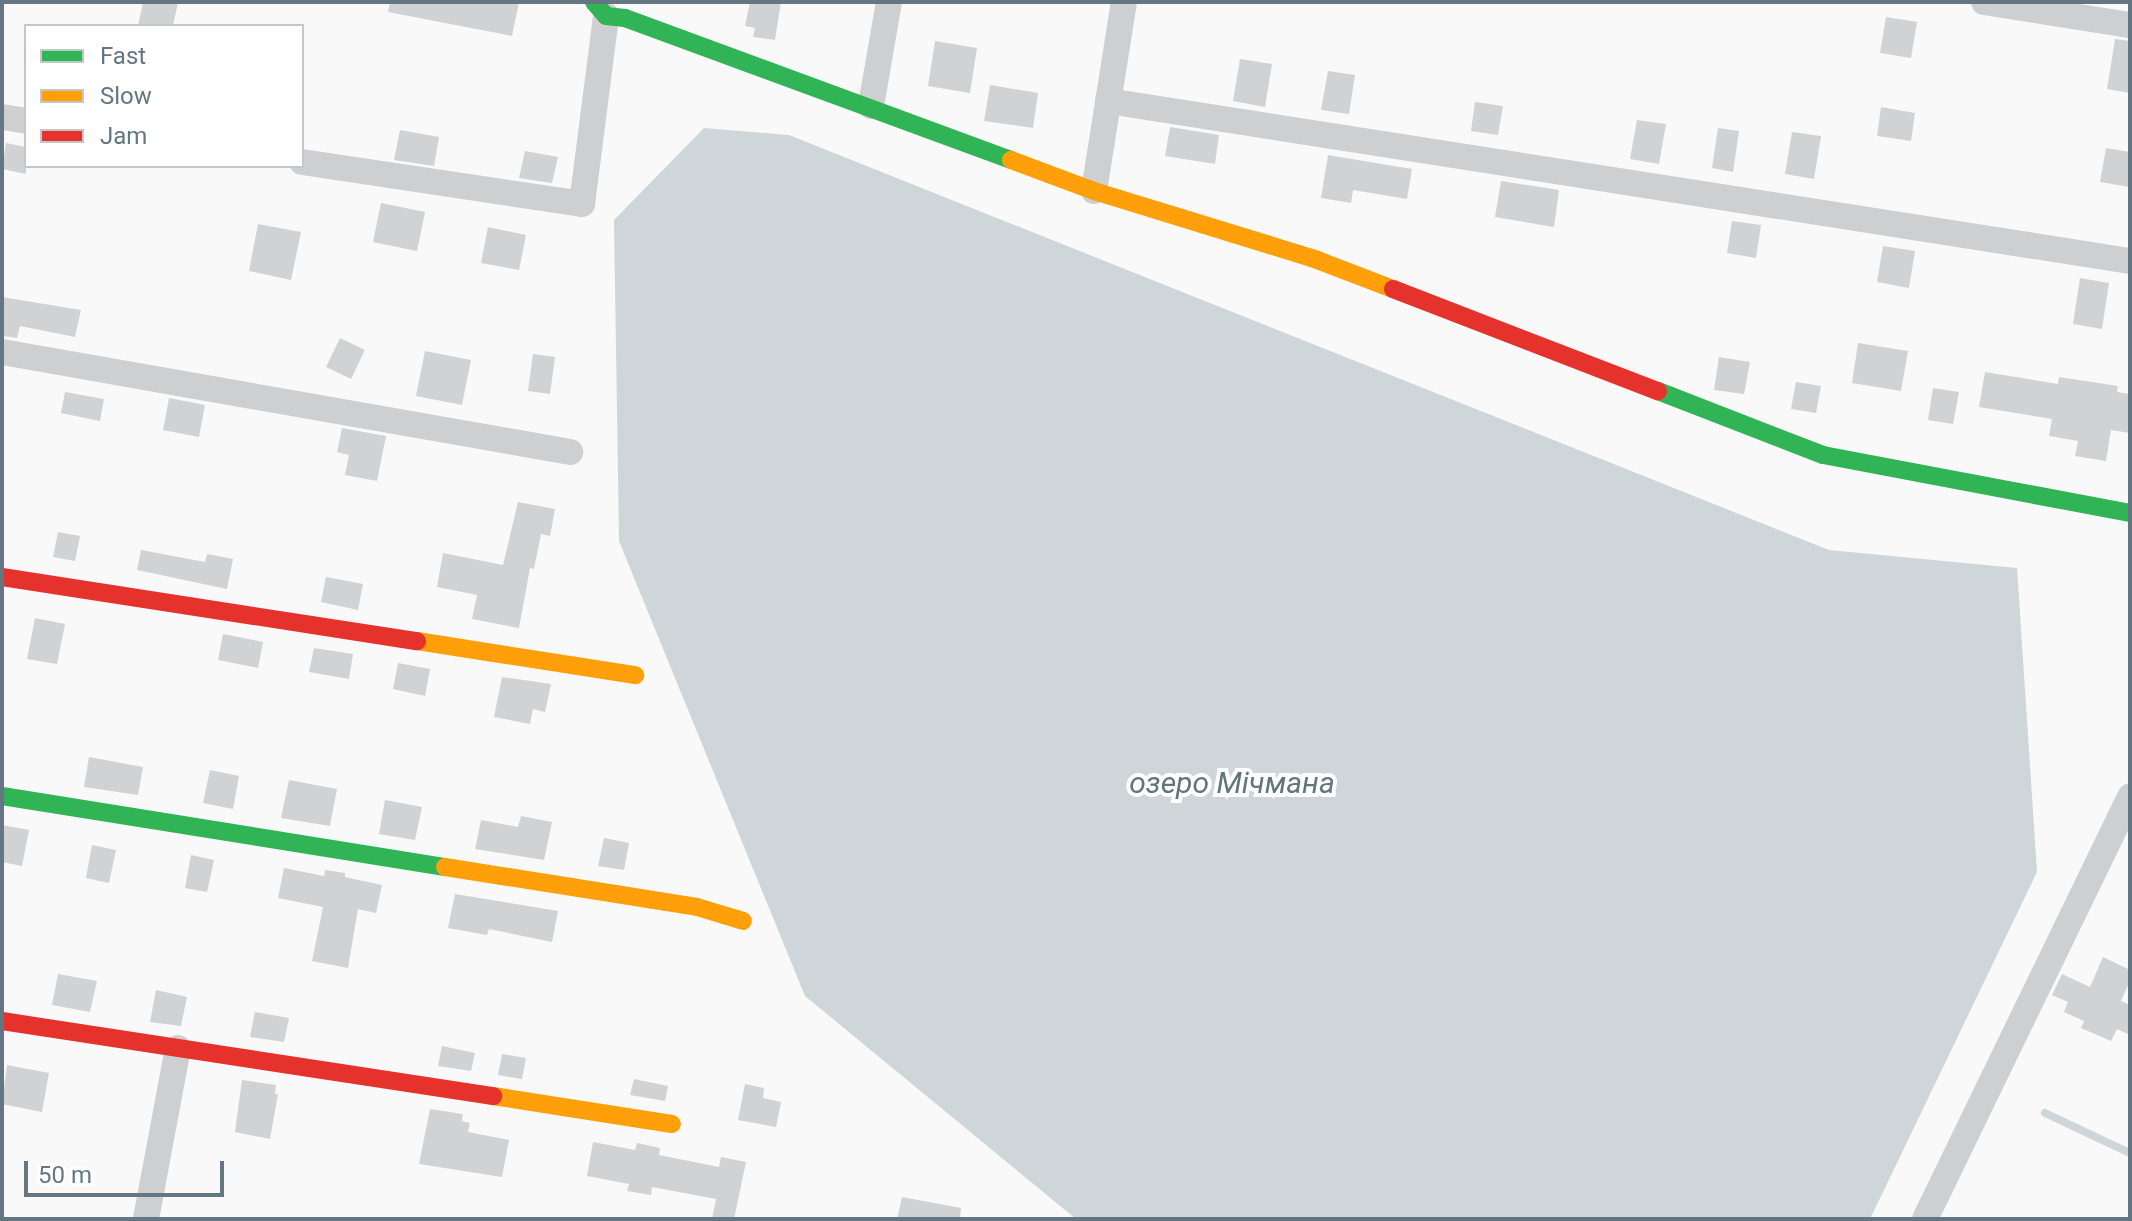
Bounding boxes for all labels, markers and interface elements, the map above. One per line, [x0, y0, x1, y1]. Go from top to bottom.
legend [24, 24, 304, 168]
text: Fast [100, 42, 146, 70]
text: Slow [100, 82, 152, 110]
text: Jam [100, 122, 147, 150]
water label: озеро Мічмана [1129, 765, 1335, 801]
scale bar [28, 1145, 228, 1195]
text: 50 m [38, 1161, 92, 1189]

